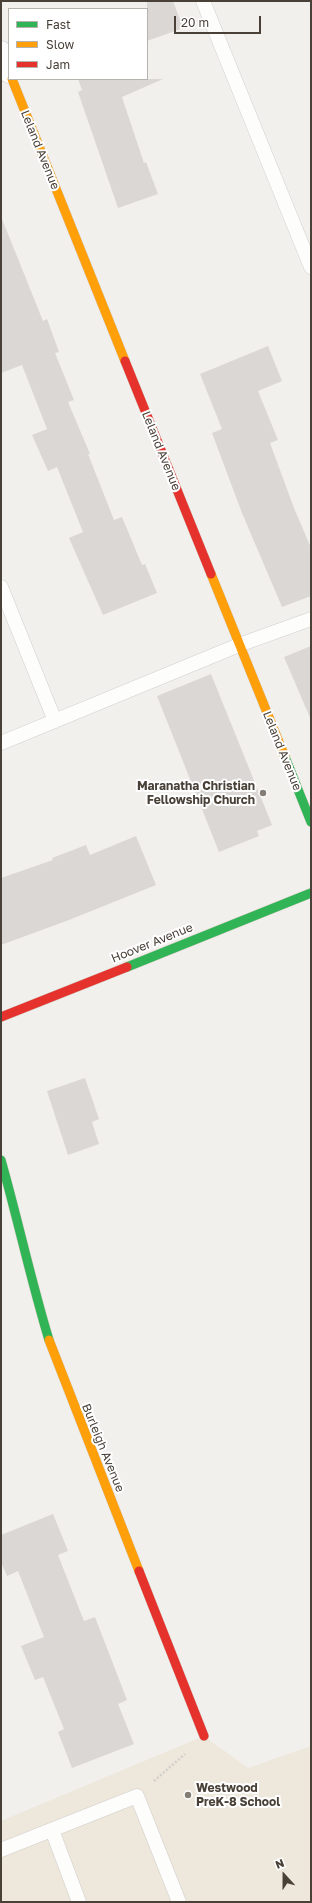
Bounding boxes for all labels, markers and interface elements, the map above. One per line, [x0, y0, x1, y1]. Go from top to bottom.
legend [8, 8, 148, 80]
scale bar [176, 8, 263, 34]
text: 20 m [181, 15, 209, 30]
text: Fast [46, 17, 71, 32]
text: Slow [46, 37, 74, 52]
text: Jam [46, 57, 70, 72]
street label: Leland Avenue [18, 108, 62, 192]
street label: Leland Avenue [139, 409, 183, 493]
street label: Leland Avenue [260, 709, 304, 793]
place label: Maranatha Christian Fellowship Church [137, 779, 255, 807]
marker: Maranatha Christian Fellowship Church [258, 788, 268, 798]
street label: Hoover Avenue [109, 920, 195, 966]
street label: Burleigh Avenue [79, 1402, 127, 1494]
place label: Westwood PreK-8 School [196, 1781, 280, 1809]
marker: Westwood PreK-8 School [183, 1790, 193, 1800]
north arrow [264, 1855, 304, 1895]
text: N [273, 1856, 286, 1871]

